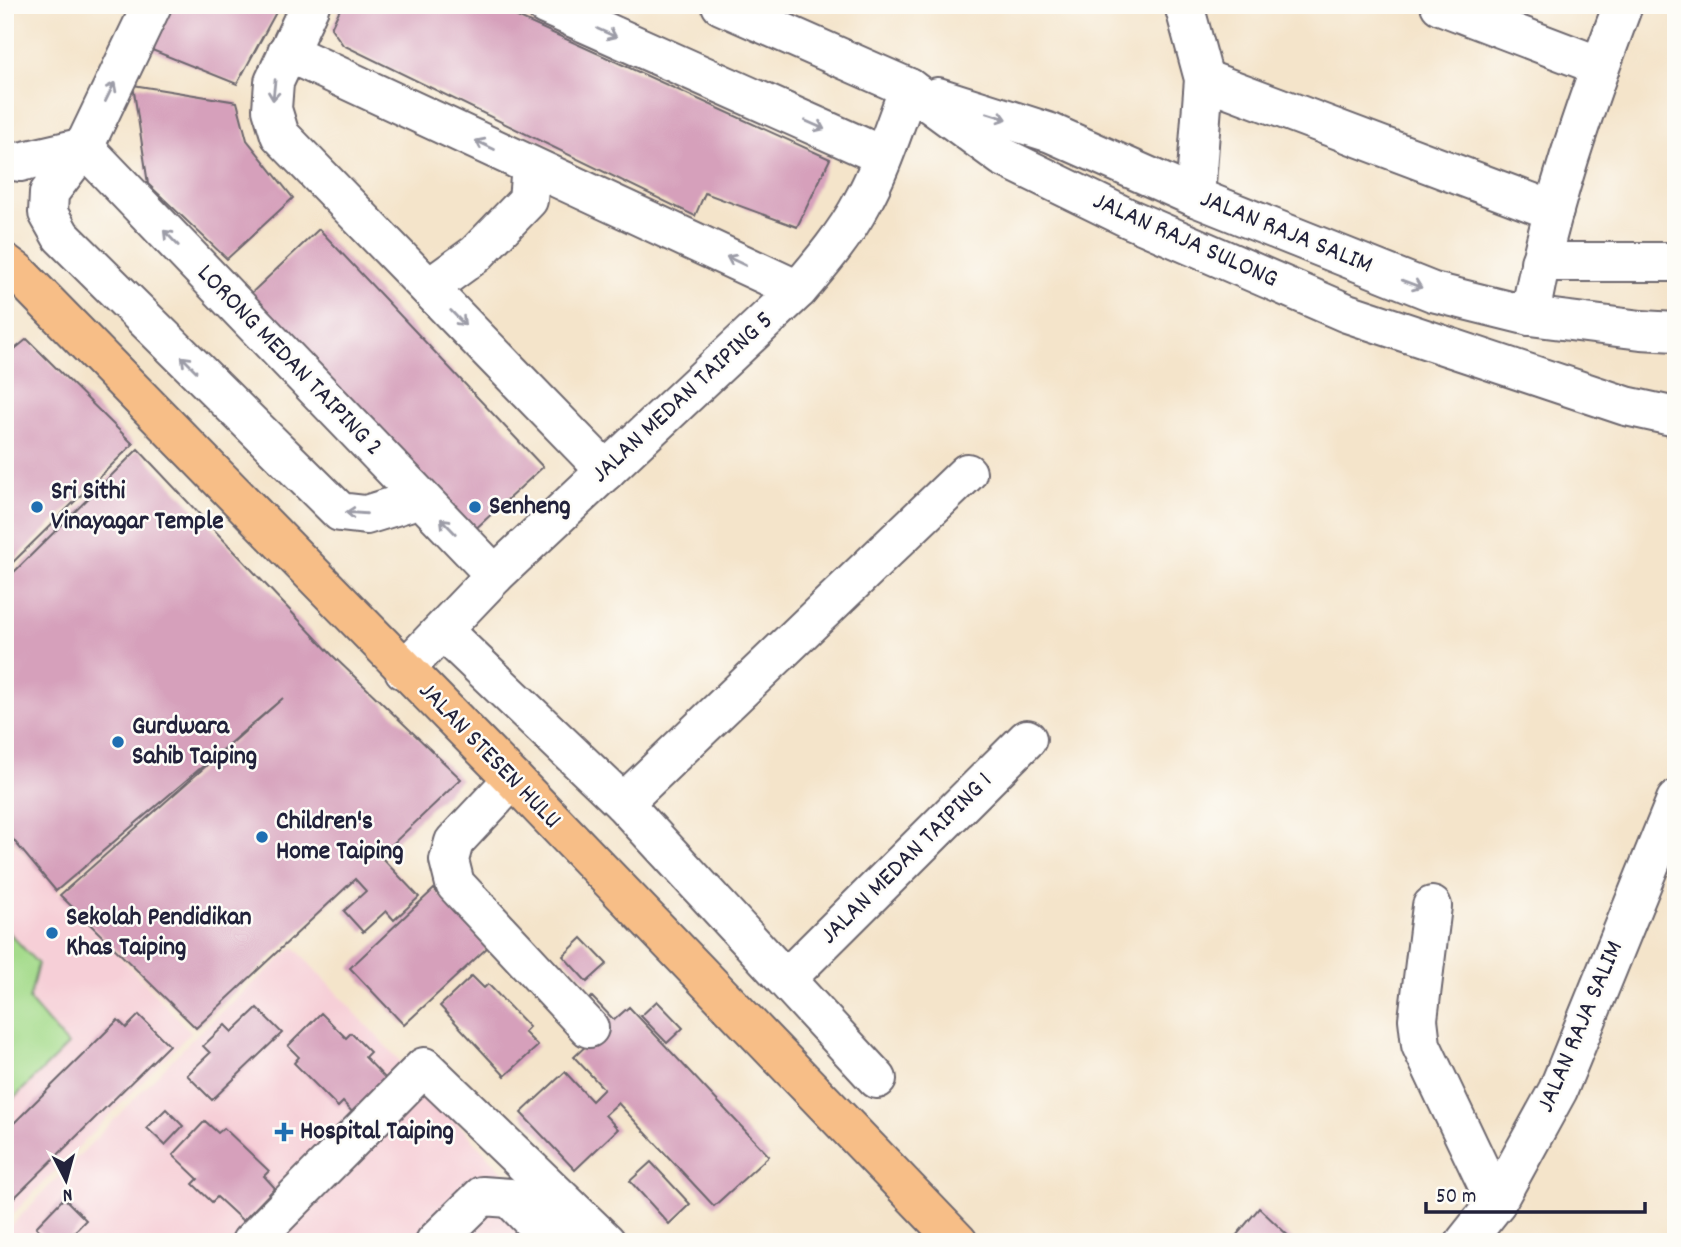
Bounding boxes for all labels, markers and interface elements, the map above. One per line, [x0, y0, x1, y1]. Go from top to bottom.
one-way arrow [596, 27, 617, 40]
one-way arrow [267, 78, 280, 101]
one-way arrow [104, 82, 118, 103]
one-way arrow [986, 110, 1008, 123]
one-way arrow [804, 119, 825, 132]
one-way arrow [475, 138, 496, 151]
street label: JALAN RAJA SALIM [1194, 182, 1378, 284]
street label: JALAN RAJA SULONG [1086, 184, 1284, 298]
one-way arrow [163, 230, 180, 247]
one-way arrow [726, 254, 748, 267]
street label: LORONG MEDAN TAIPING 2 [187, 257, 391, 465]
one-way arrow [1401, 278, 1423, 291]
street label: JALAN MEDAN TAIPING 5 [584, 304, 782, 492]
one-way arrow [449, 309, 466, 326]
one-way arrow [181, 355, 198, 372]
place label: Sri Sithi Vinayagar Temple [51, 474, 224, 541]
place label: Senheng [489, 489, 571, 526]
marker: Sri Sithi Vinayagar Temple [29, 499, 45, 515]
marker: Senheng [467, 499, 483, 515]
one-way arrow [345, 506, 367, 519]
one-way arrow [439, 517, 456, 534]
street label: JALAN STESEN HULU [409, 674, 569, 838]
place label: Gurdwara Sahib Taiping [132, 709, 257, 776]
marker: Gurdwara Sahib Taiping [110, 734, 126, 750]
street label: JALAN MEDAN TAIPING 1 [812, 764, 1002, 954]
place label: Children's Home Taiping [276, 804, 404, 871]
marker: Children's Home Taiping [254, 829, 270, 845]
place label: Sekolah Pendidikan Khas Taiping [66, 900, 251, 967]
marker: Sekolah Pendidikan Khas Taiping [44, 925, 60, 941]
street label: JALAN RAJA SALIM [1528, 935, 1634, 1119]
place label: Hospital Taiping [300, 1114, 454, 1151]
marker: Hospital Taiping [274, 1122, 294, 1142]
north arrow [32, 1146, 102, 1216]
scale bar [1426, 1170, 1644, 1214]
text: N [61, 1180, 73, 1207]
text: 50 m [1436, 1183, 1476, 1213]

